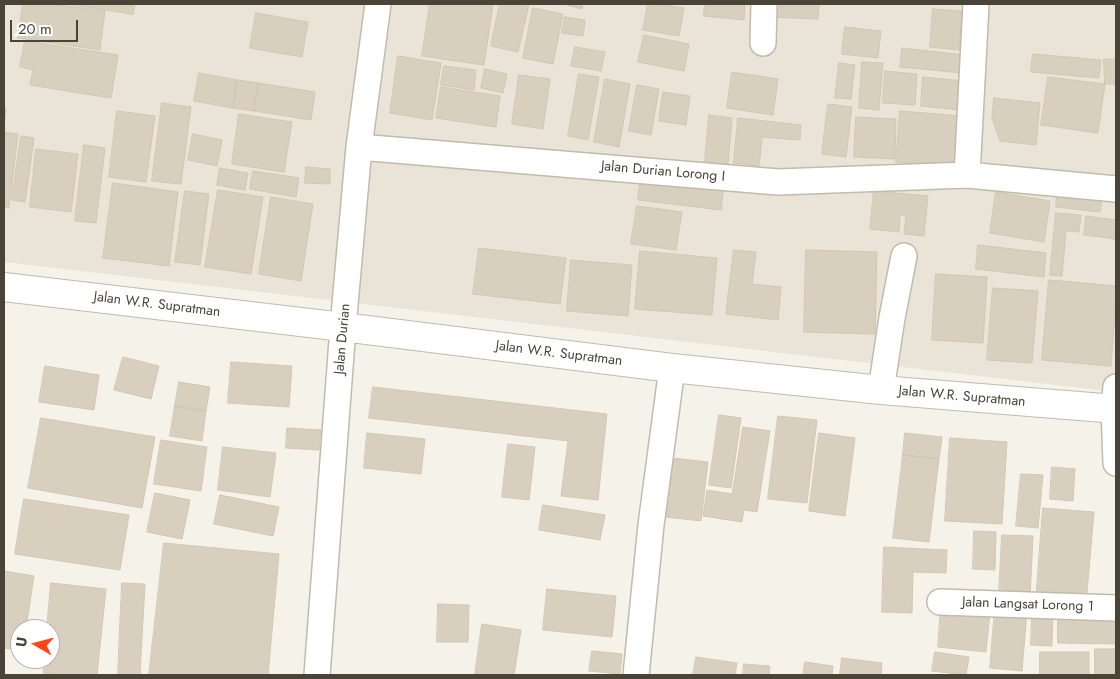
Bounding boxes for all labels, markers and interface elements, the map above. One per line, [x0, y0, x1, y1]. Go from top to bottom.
scale bar [12, 10, 80, 42]
text: 20 m [18, 18, 52, 40]
street label: Jalan Durian Lorong I [600, 158, 726, 186]
street label: Jalan W.R. Supratman [93, 289, 221, 321]
street label: Jalan Durian [332, 303, 354, 375]
street label: Jalan W.R. Supratman [495, 338, 623, 370]
street label: Jalan W.R. Supratman [898, 383, 1026, 411]
street label: Jalan Langsat Lorong 1 [962, 594, 1094, 616]
north arrow [10, 619, 60, 669]
text: U [11, 636, 32, 648]

